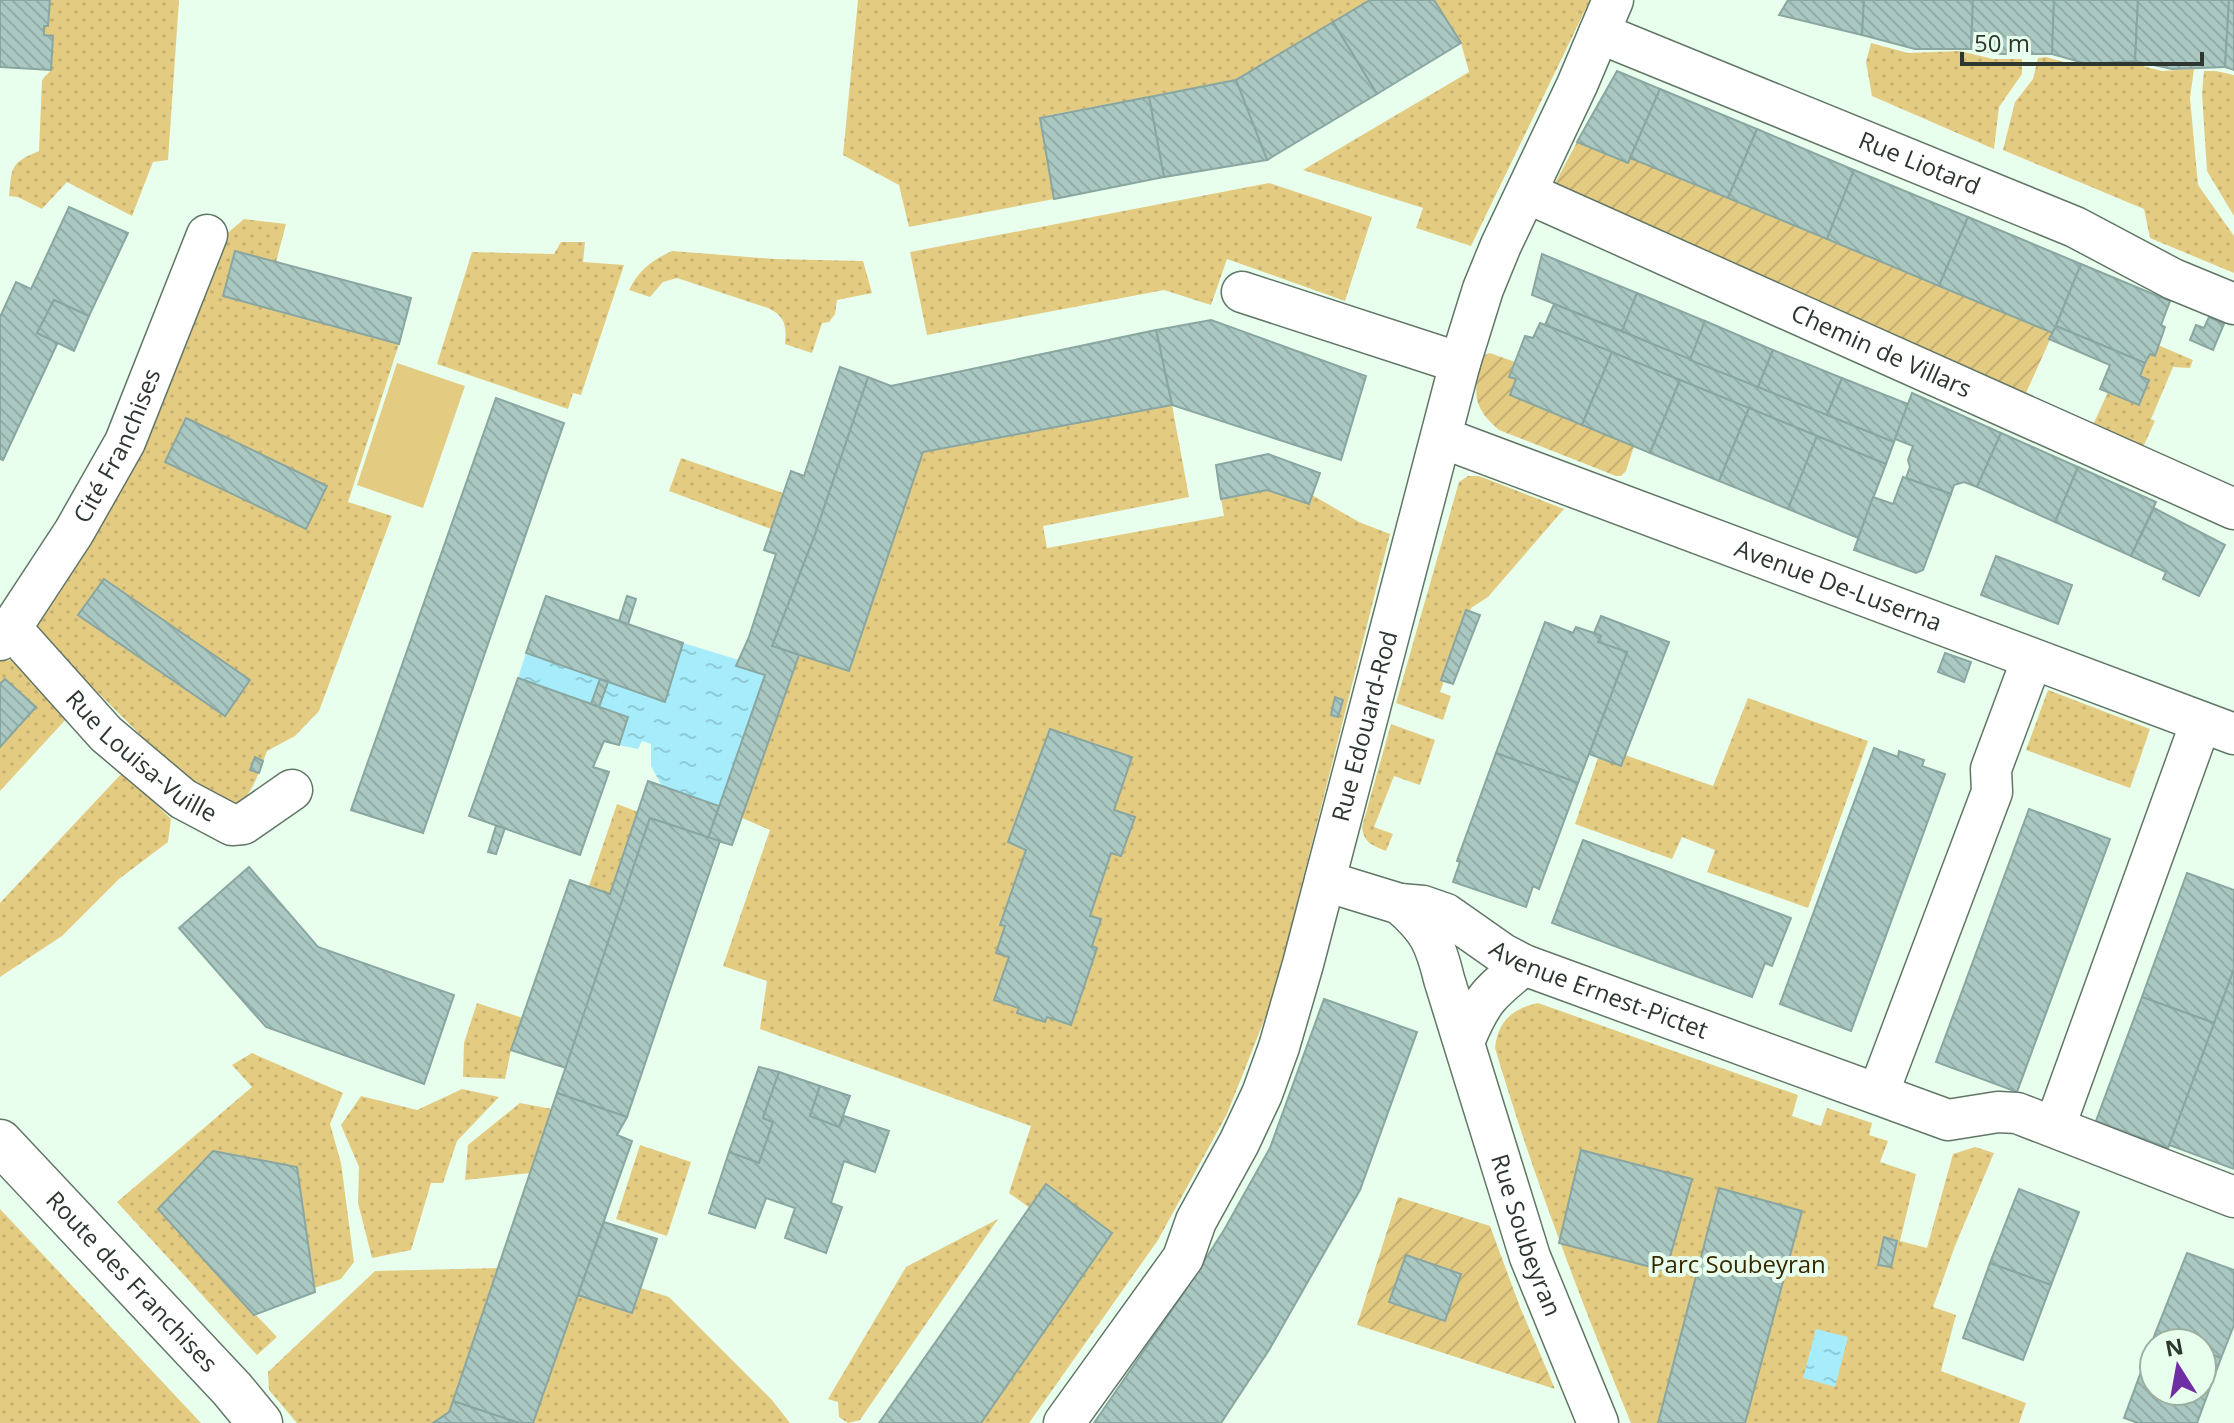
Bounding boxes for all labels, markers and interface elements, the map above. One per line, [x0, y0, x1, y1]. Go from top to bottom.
scale bar [1962, 16, 2202, 66]
text: 50 m [1974, 26, 2030, 59]
street label: Rue Liotard [1854, 123, 1986, 202]
street label: Chemin de Villars [1787, 295, 1977, 405]
street label: Cité Franchises [65, 363, 168, 528]
street label: Avenue De-Luserna [1731, 531, 1947, 638]
street label: Rue Edouard-Rod [1323, 627, 1404, 825]
street label: Rue Louisa-Vuille [59, 682, 223, 829]
street label: Avenue Ernest-Pictet [1484, 932, 1713, 1046]
street label: Rue Soubeyran [1484, 1150, 1570, 1321]
street label: Route des Franchises [39, 1183, 226, 1379]
park label: Parc Soubeyran [1650, 1247, 1826, 1280]
north arrow [2138, 1327, 2218, 1407]
text: N [2162, 1330, 2186, 1363]

